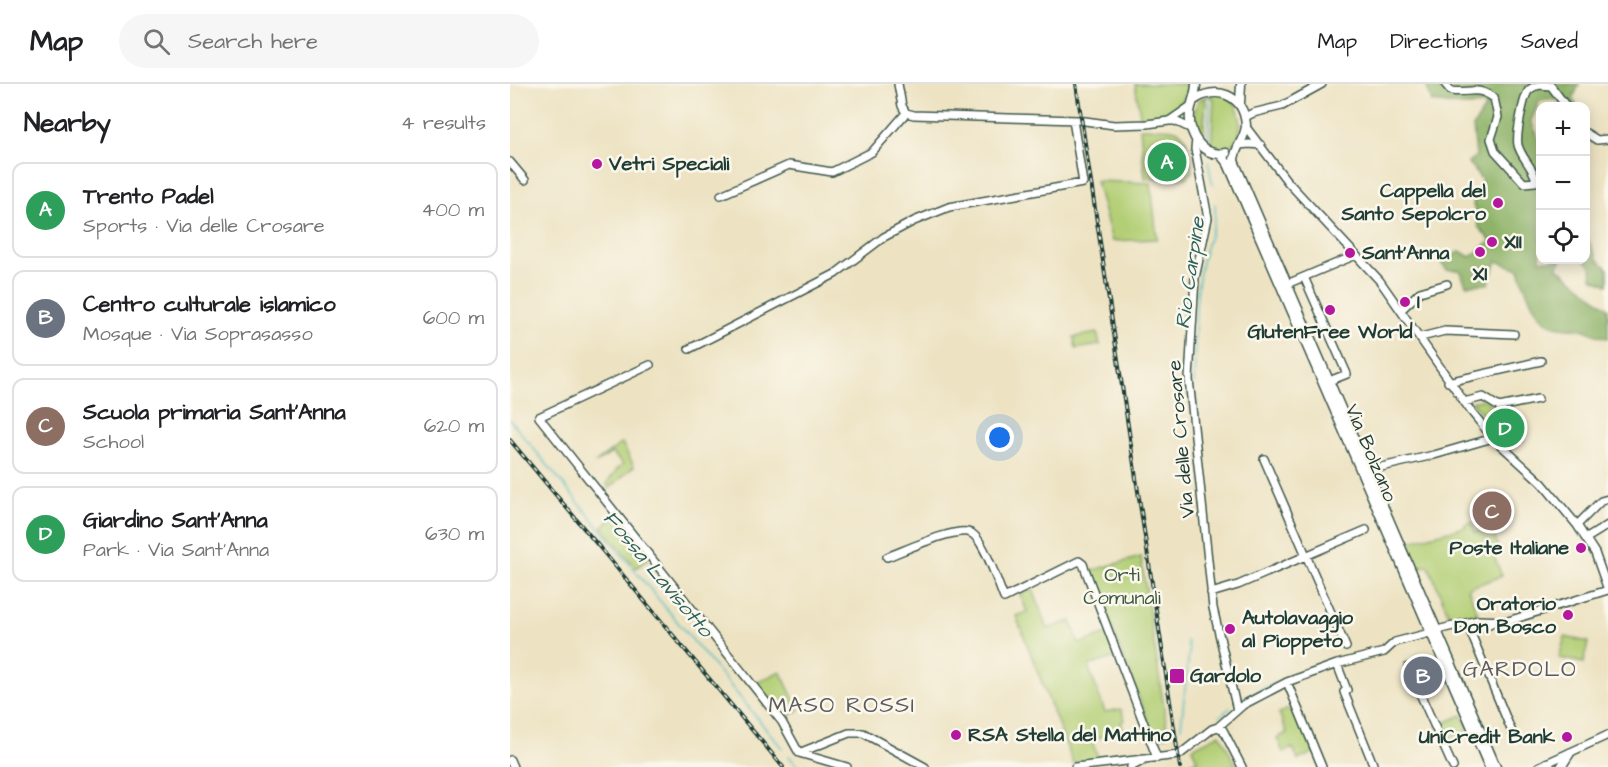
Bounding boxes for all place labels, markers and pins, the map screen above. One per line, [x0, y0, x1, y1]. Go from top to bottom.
pin: A [1148, 140, 1186, 184]
place label: Vetri Speciali [608, 150, 730, 178]
marker: Vetri Speciali [590, 157, 604, 171]
place label: Cappella del Santo Sepolcro [1340, 177, 1487, 228]
marker: Cappella del Santo Sepolcro [1491, 196, 1505, 210]
place label: XII [1504, 228, 1522, 256]
marker: XII [1485, 235, 1499, 249]
place label: Sant'Anna [1361, 239, 1450, 267]
marker: XI [1473, 245, 1487, 259]
marker: Sant'Anna [1343, 246, 1357, 260]
place label: XI [1472, 260, 1488, 288]
place label: I [1417, 288, 1420, 316]
marker: I [1398, 295, 1412, 309]
marker: GlutenFree World [1323, 303, 1337, 317]
place label: GlutenFree World [1247, 318, 1413, 346]
pin: D [1486, 406, 1524, 450]
pin: C [1472, 488, 1512, 534]
place label: Poste Italiane [1450, 534, 1569, 562]
marker: Poste Italiane [1574, 541, 1588, 555]
place label: Oratorio Don Bosco [1454, 590, 1557, 641]
place label: Autolavaggio al Pioppeto [1241, 604, 1354, 655]
marker: Oratorio Don Bosco [1561, 608, 1575, 622]
marker: Autolavaggio al Pioppeto [1223, 622, 1237, 636]
pin: B [1404, 654, 1442, 698]
place label: Gardolo [1190, 662, 1262, 690]
marker: Gardolo [1168, 667, 1186, 685]
place label: RSA Stella del Mattino [968, 721, 1172, 749]
place label: UniCredit Bank [1419, 723, 1556, 751]
marker: RSA Stella del Mattino [949, 728, 963, 742]
marker: UniCredit Bank [1560, 730, 1574, 744]

